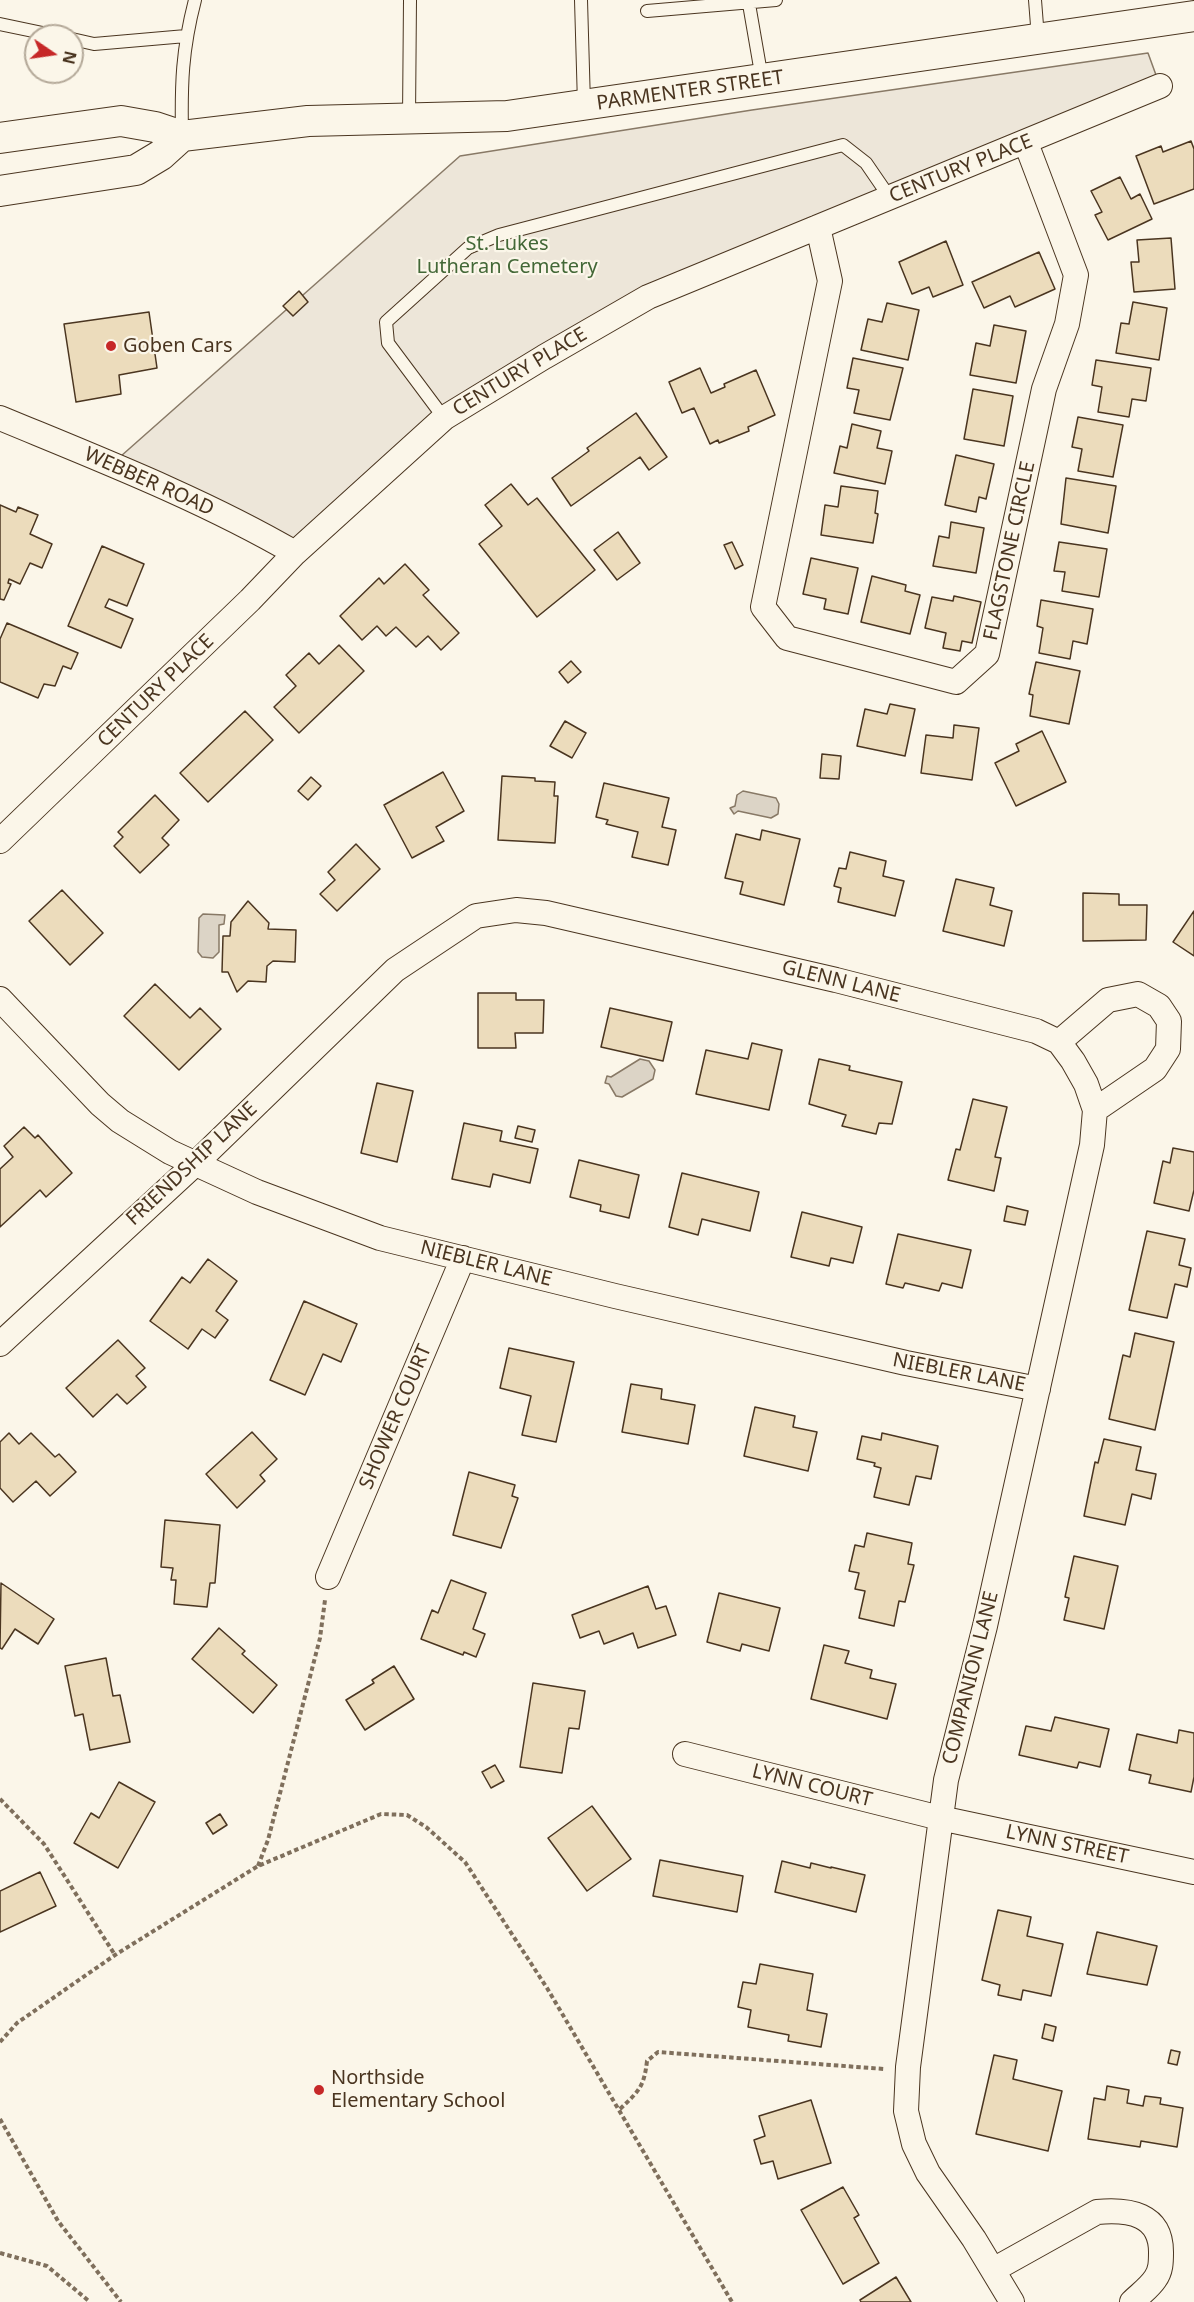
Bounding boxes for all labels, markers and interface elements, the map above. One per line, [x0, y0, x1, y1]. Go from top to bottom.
north arrow [24, 24, 84, 84]
text: N [57, 49, 82, 66]
street label: PARMENTER STREET [595, 66, 785, 116]
street label: CENTURY PLACE [886, 129, 1036, 209]
park label: St. Lukes Lutheran Cemetery [416, 232, 598, 279]
street label: CENTURY PLACE [449, 322, 591, 422]
place label: Goben Cars [123, 334, 232, 358]
marker: Goben Cars [104, 339, 118, 353]
street label: WEBBER ROAD [80, 443, 218, 521]
street label: FLAGSTONE CIRCLE [979, 459, 1041, 643]
street label: CENTURY PLACE [93, 629, 219, 753]
street label: GLENN LANE [779, 956, 903, 1008]
street label: FRIENDSHIP LANE [122, 1097, 262, 1231]
street label: NIEBLER LANE [418, 1236, 554, 1292]
street label: SHOWER COURT [355, 1341, 437, 1493]
street label: NIEBLER LANE [890, 1348, 1028, 1398]
street label: COMPANION LANE [938, 1589, 1004, 1767]
street label: LYNN COURT [750, 1759, 874, 1813]
street label: LYNN STREET [1004, 1820, 1130, 1870]
place label: Northside Elementary School [331, 2066, 505, 2113]
marker: Northside Elementary School [312, 2083, 326, 2097]

